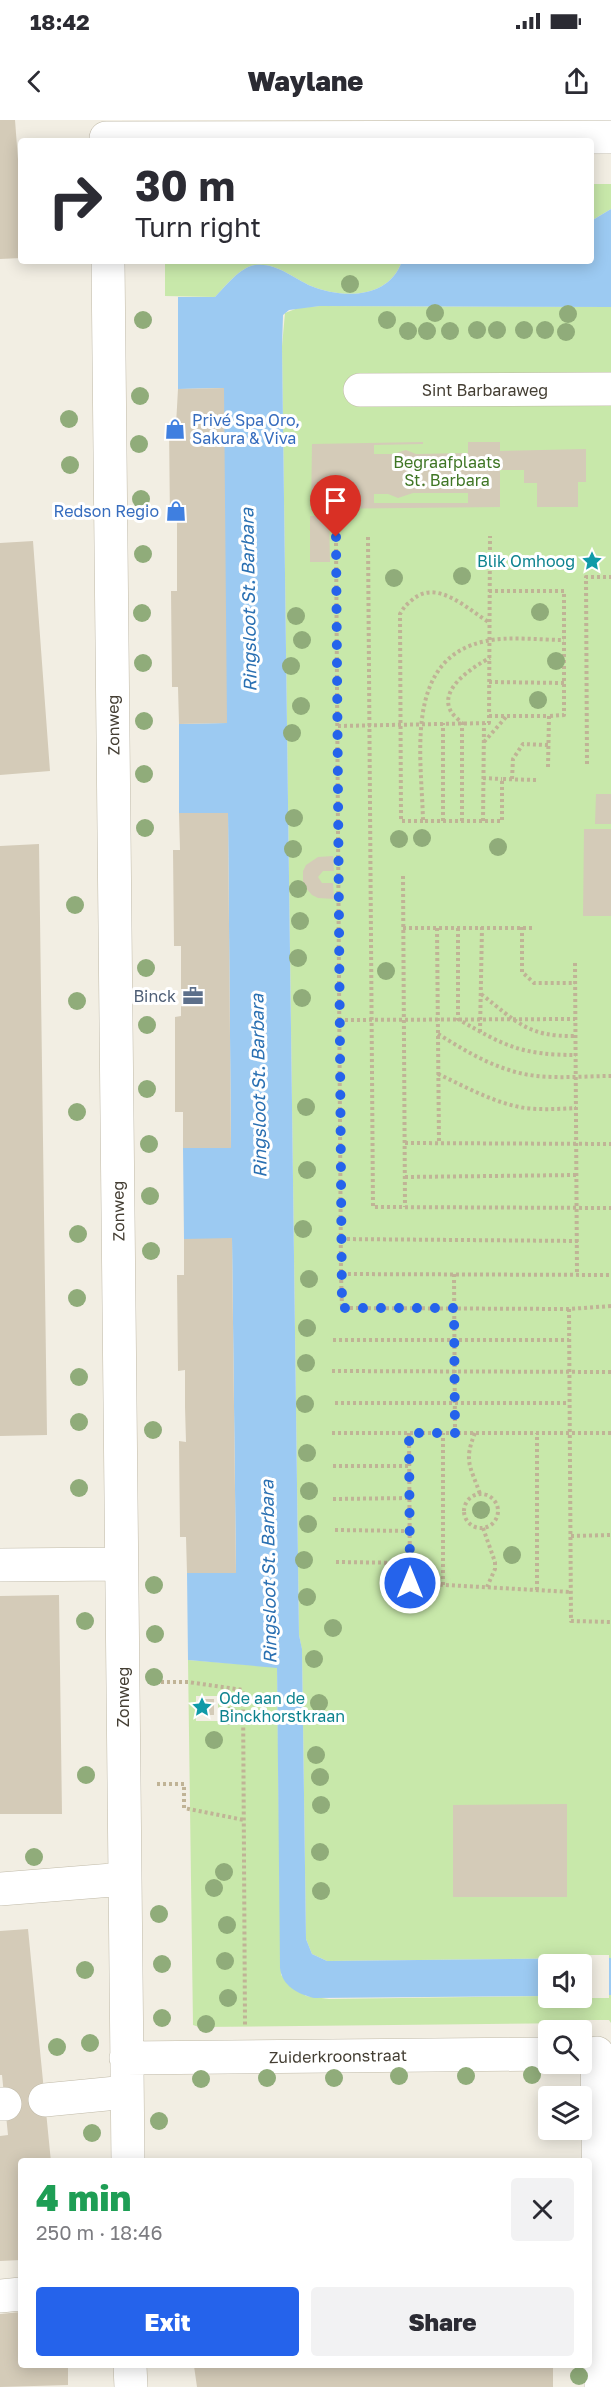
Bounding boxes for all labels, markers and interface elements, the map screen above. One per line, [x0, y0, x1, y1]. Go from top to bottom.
text: 18:42 [30, 8, 90, 35]
icon: back [18, 65, 51, 98]
text: Waylane [248, 65, 363, 97]
icon: share [560, 65, 593, 98]
text: 30 m [135, 160, 235, 210]
icon: right [36, 162, 114, 240]
text: Turn right [135, 211, 261, 243]
street label: Sint Barbaraweg [422, 380, 548, 400]
place label: Privé Spa Oro, Sakura & Viva [192, 410, 300, 448]
shop icon: Privé Spa Oro, Sakura & Viva [163, 417, 187, 441]
park label: Begraafplaats St. Barbara [393, 452, 501, 490]
pin [310, 475, 361, 537]
icon: arrive [319, 484, 352, 517]
shop icon: Redson Regio [164, 499, 188, 523]
place label: Redson Regio [54, 501, 159, 521]
water label: Ringsloot St. Barbara [235, 507, 261, 692]
place icon: Blik Omhoog [580, 549, 604, 573]
place label: Blik Omhoog [477, 551, 575, 571]
street label: Zonweg [102, 695, 124, 755]
office icon: Binck [181, 984, 205, 1008]
place label: Binck [133, 986, 176, 1006]
water label: Ringsloot St. Barbara [245, 993, 271, 1178]
street label: Zonweg [107, 1181, 129, 1241]
water label: Ringsloot St. Barbara [255, 1479, 281, 1664]
position arrow [378, 1551, 442, 1615]
street label: Zonweg [113, 1667, 133, 1727]
place label: Ode aan de Binckhorstkraan [219, 1688, 345, 1726]
place icon: Ode aan de Binckhorstkraan [190, 1695, 214, 1719]
map controls [538, 1954, 592, 2140]
button: sound [538, 1954, 592, 2008]
button: search [538, 2020, 592, 2074]
street label: Zuiderkroonstraat [269, 2045, 407, 2067]
button: layers [538, 2086, 592, 2140]
text: 4 min [36, 2176, 131, 2219]
button: close [511, 2178, 574, 2241]
text: 250 m · 18:46 [36, 2220, 163, 2244]
button: Exit [36, 2287, 299, 2356]
button: Share [311, 2287, 574, 2356]

